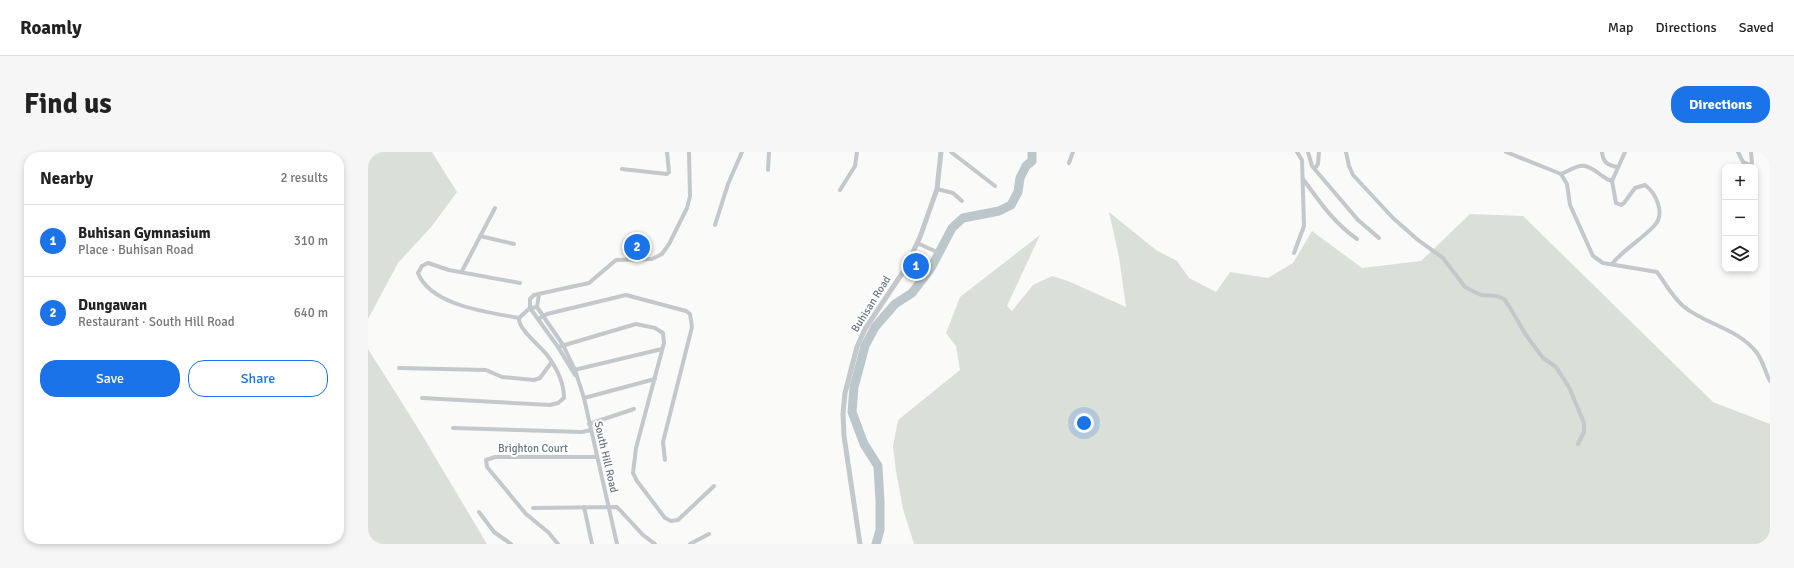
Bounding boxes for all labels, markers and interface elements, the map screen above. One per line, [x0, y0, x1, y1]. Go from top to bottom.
text: Roamly [20, 16, 82, 40]
text: Map [1608, 19, 1634, 36]
text: Directions [1656, 19, 1717, 36]
text: Saved [1739, 19, 1774, 36]
button: Directions [1671, 86, 1770, 123]
text: Find us [24, 87, 112, 121]
map controls [1722, 164, 1758, 272]
button: + [1722, 164, 1758, 200]
text: Nearby [40, 168, 93, 189]
text: 2 results [280, 170, 328, 186]
button: − [1722, 200, 1758, 236]
text: Buhisan Gymnasium [78, 224, 211, 242]
pin: 2 [624, 232, 650, 262]
text: 1 [49, 233, 57, 249]
text: 310 m [294, 233, 328, 249]
button: layers [1722, 236, 1758, 272]
text: Place · Buhisan Road [78, 242, 194, 258]
pin: 1 [903, 251, 929, 281]
street label: Buhisan Road [849, 273, 894, 335]
text: Dungawan [78, 296, 147, 314]
text: 2 [49, 305, 57, 321]
text: 640 m [294, 305, 328, 321]
text: Restaurant · South Hill Road [78, 314, 235, 330]
button: Save [40, 360, 180, 397]
button: Share [188, 360, 328, 397]
your location [1074, 413, 1094, 433]
street label: South Hill Road [591, 420, 621, 494]
street label: Brighton Court [498, 442, 568, 455]

